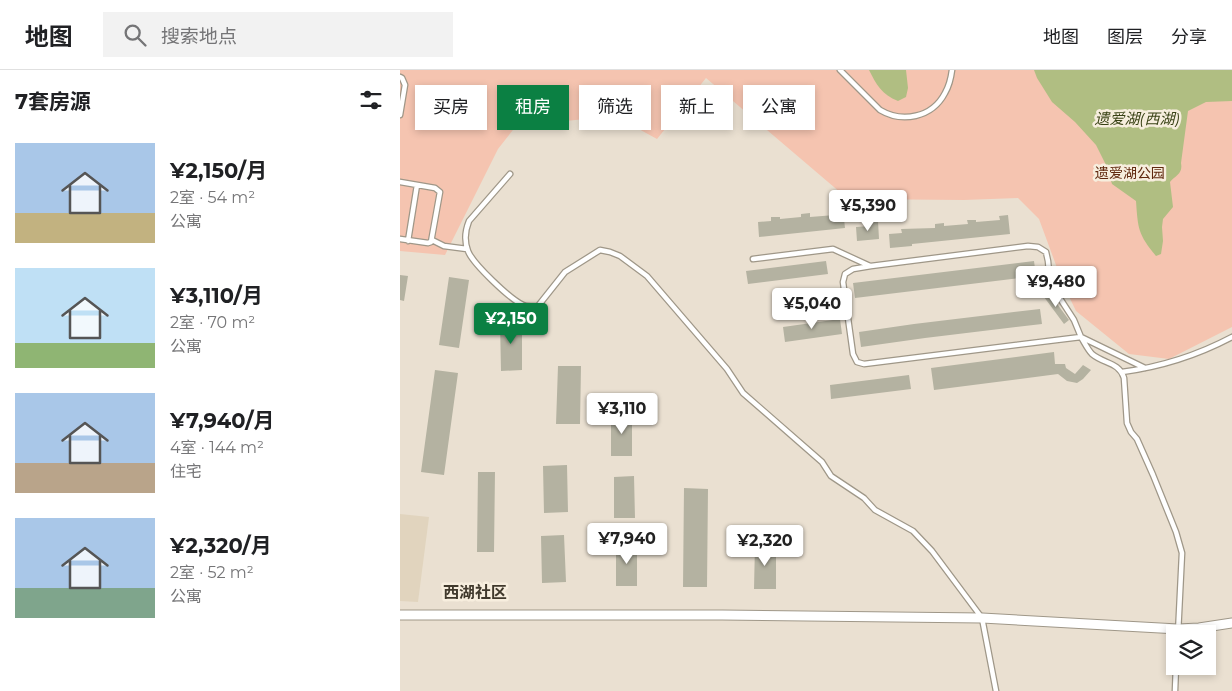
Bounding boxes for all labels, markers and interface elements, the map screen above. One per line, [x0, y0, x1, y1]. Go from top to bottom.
search box [103, 12, 453, 57]
icon: search [121, 21, 149, 49]
text: 地图 [25, 22, 73, 51]
text: 搜索地点 [161, 25, 237, 48]
text: 地图 [1043, 26, 1079, 48]
text: 图层 [1107, 26, 1143, 48]
text: 分享 [1171, 26, 1207, 48]
chip: 买房 [415, 85, 487, 130]
chip: 租房 [497, 85, 569, 130]
chip: 筛选 [579, 85, 651, 130]
chip: 新上 [661, 85, 733, 130]
chip: 公寓 [743, 85, 815, 130]
icon: filters [357, 86, 385, 114]
text: 7套房源 [15, 89, 91, 114]
water label: 遗爱湖(西湖) [1095, 109, 1179, 128]
text: ¥2,150/月 [170, 158, 267, 183]
icon: home [55, 163, 115, 223]
park label: 遗爱湖公园 [1095, 164, 1165, 182]
text: 2室 · 54 m² [170, 188, 255, 207]
pin: ¥5,390 [827, 190, 909, 232]
text: ¥5,390 [840, 196, 896, 215]
text: 公寓 [170, 212, 202, 231]
pin: ¥9,480 [1015, 266, 1097, 308]
text: ¥9,480 [1027, 272, 1085, 291]
text: ¥3,110/月 [170, 283, 263, 308]
icon: home [55, 288, 115, 348]
pin: ¥5,040 [771, 288, 853, 330]
text: ¥5,040 [783, 294, 841, 313]
pin: ¥2,150 [470, 302, 552, 345]
text: ¥2,150 [485, 309, 537, 328]
text: 2室 · 70 m² [170, 313, 255, 332]
text: 公寓 [170, 337, 202, 356]
pin: ¥3,110 [581, 392, 663, 435]
text: ¥3,110 [598, 399, 646, 418]
text: ¥7,940/月 [170, 408, 274, 433]
icon: home [55, 413, 115, 473]
text: 4室 · 144 m² [170, 438, 264, 457]
text: 住宅 [170, 462, 202, 481]
pin: ¥7,940 [586, 522, 668, 565]
pin: ¥2,320 [724, 524, 806, 567]
text: ¥7,940 [598, 529, 656, 548]
text: ¥2,320 [737, 531, 793, 550]
text: ¥2,320/月 [170, 533, 272, 558]
icon: home [55, 538, 115, 598]
text: 2室 · 52 m² [170, 563, 254, 582]
district label: 西湖社区 [443, 583, 507, 602]
text: 公寓 [170, 587, 202, 606]
map controls [1166, 625, 1216, 675]
button: layers [1166, 625, 1216, 675]

